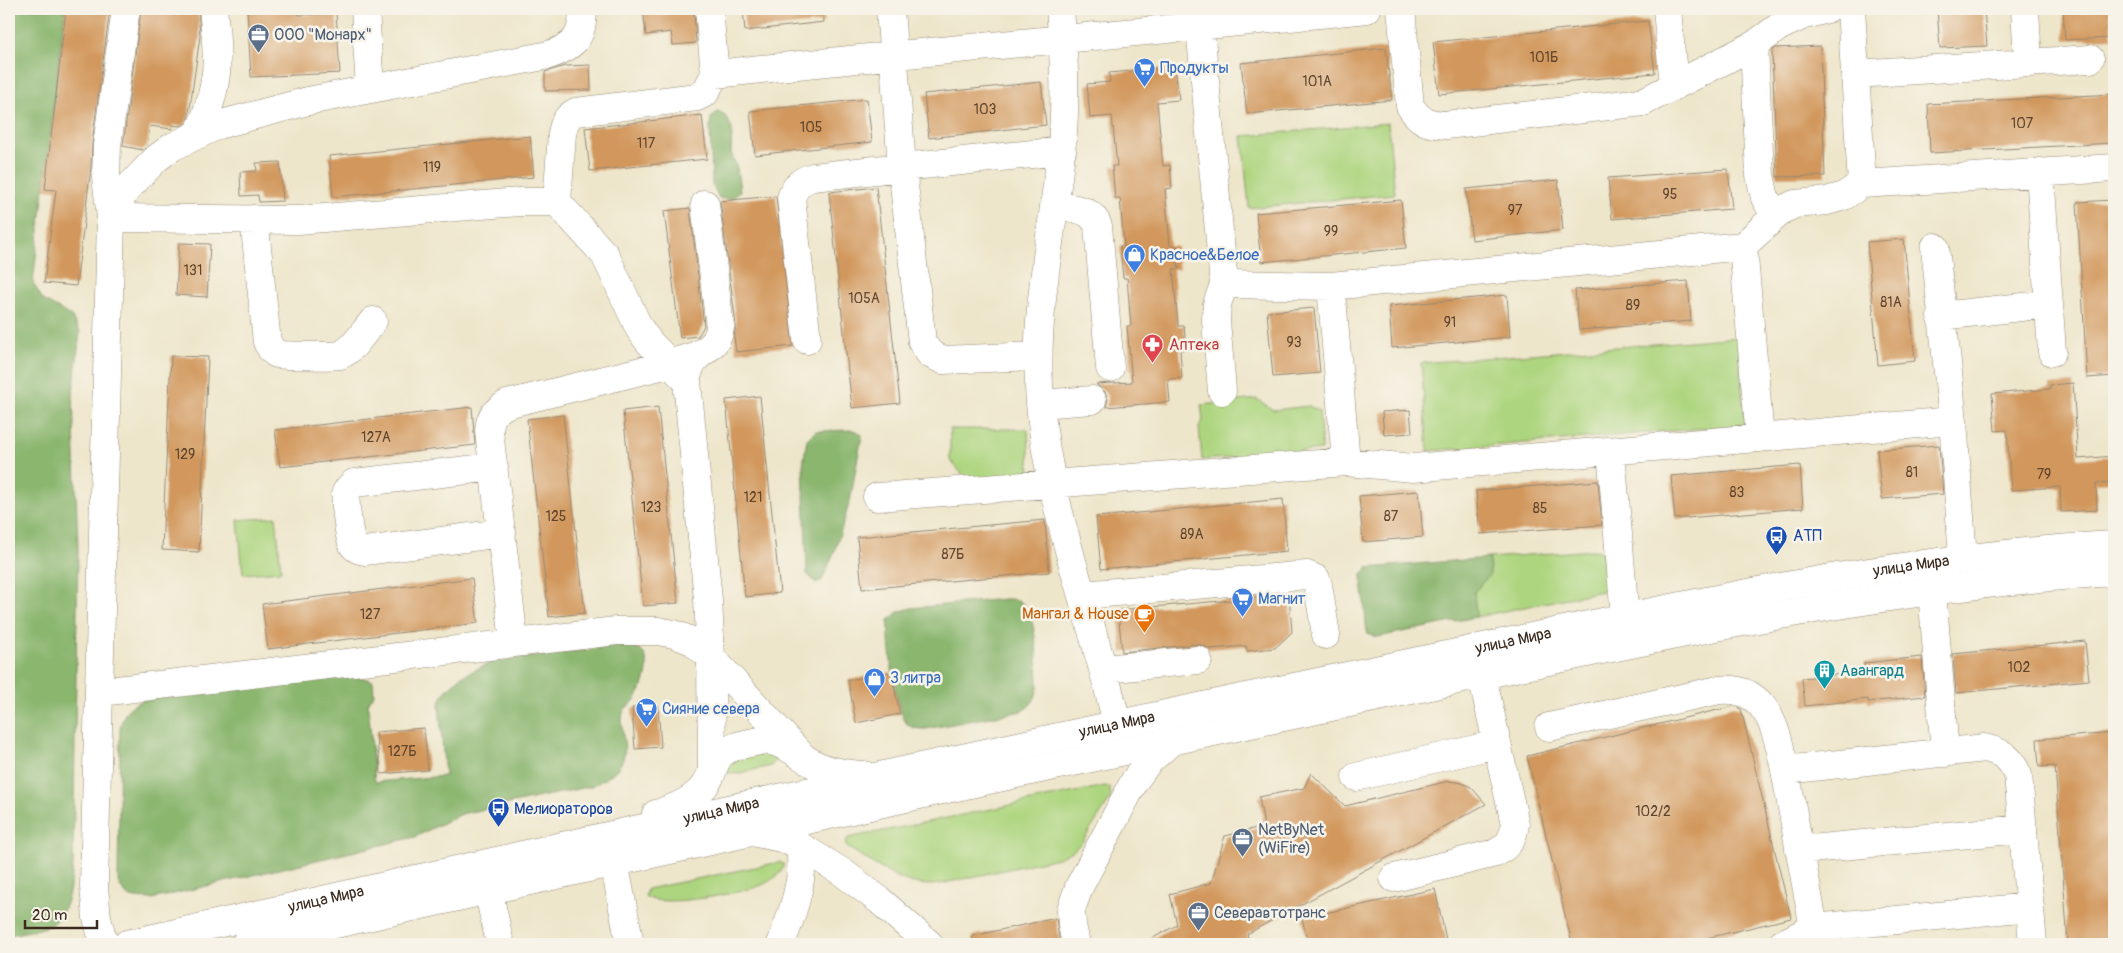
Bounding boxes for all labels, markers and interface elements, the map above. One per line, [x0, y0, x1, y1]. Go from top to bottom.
office icon: ООО "Монарх" [246, 23, 270, 54]
place label: ООО "Монарх" [274, 25, 372, 45]
house number: 101Б [1530, 49, 1558, 66]
supermarket icon: Продукты [1132, 56, 1156, 87]
place label: Продукты [1160, 58, 1229, 78]
house number: 101А [1302, 73, 1332, 90]
house number: 103 [974, 101, 997, 118]
house number: 107 [2011, 115, 2034, 132]
house number: 105 [800, 119, 822, 136]
house number: 117 [637, 135, 656, 152]
house number: 119 [423, 159, 441, 176]
house number: 95 [1663, 186, 1677, 203]
house number: 97 [1508, 202, 1523, 219]
house number: 99 [1324, 223, 1338, 240]
shop icon: Красное&Белое [1122, 243, 1146, 274]
place label: Красное&Белое [1150, 245, 1259, 265]
house number: 131 [184, 262, 202, 279]
house number: 105А [848, 290, 880, 307]
house number: 81А [1880, 294, 1902, 311]
house number: 89 [1626, 297, 1640, 314]
house number: 91 [1444, 314, 1456, 331]
pharmacy icon: Аптека [1141, 333, 1165, 364]
house number: 93 [1286, 334, 1302, 351]
place label: Аптека [1169, 335, 1219, 355]
house number: 127А [361, 429, 391, 446]
house number: 129 [175, 446, 195, 463]
house number: 81 [1906, 464, 1918, 481]
house number: 79 [2037, 466, 2051, 483]
house number: 83 [1730, 484, 1745, 501]
house number: 121 [744, 489, 762, 506]
house number: 123 [641, 499, 662, 516]
house number: 85 [1533, 500, 1547, 517]
house number: 125 [546, 508, 566, 525]
house number: 87 [1384, 508, 1399, 525]
bus stop icon: АТП [1765, 524, 1789, 555]
house number: 89А [1180, 526, 1204, 543]
place label: АТП [1793, 526, 1822, 546]
house number: 87Б [942, 546, 964, 563]
street label: улица Мира [1871, 551, 1951, 581]
supermarket icon: Магнит [1230, 587, 1254, 618]
place label: Магнит [1258, 589, 1306, 609]
cafe icon: Мангал & House [1133, 602, 1157, 633]
place label: Мангал & House [1022, 604, 1129, 624]
house number: 127 [360, 606, 381, 623]
street label: улица Мира [1472, 623, 1553, 659]
building icon: Авангард [1812, 659, 1836, 690]
house number: 102 [2008, 659, 2031, 676]
place label: Авангард [1840, 661, 1904, 681]
shop icon: 3 литра [862, 666, 886, 697]
place label: 3 литра [890, 668, 941, 688]
supermarket icon: Сияние севера [634, 697, 658, 728]
place label: Сияние севера [662, 699, 760, 719]
street label: улица Мира [1076, 707, 1157, 743]
house number: 127Б [387, 743, 417, 760]
street label: улица Мира [680, 793, 761, 829]
bus stop icon: Мелиораторов [486, 797, 510, 828]
place label: Мелиораторов [514, 799, 613, 819]
house number: 102/2 [1635, 803, 1671, 820]
place label: NetByNet (WiFire) [1258, 820, 1325, 858]
office icon: NetByNet (WiFire) [1230, 827, 1254, 858]
street label: улица Мира [285, 881, 366, 918]
scale bar [25, 898, 98, 930]
office icon: Северавтотранс [1186, 901, 1210, 932]
place label: Северавтотранс [1214, 903, 1326, 923]
text: 20 m [32, 906, 67, 925]

